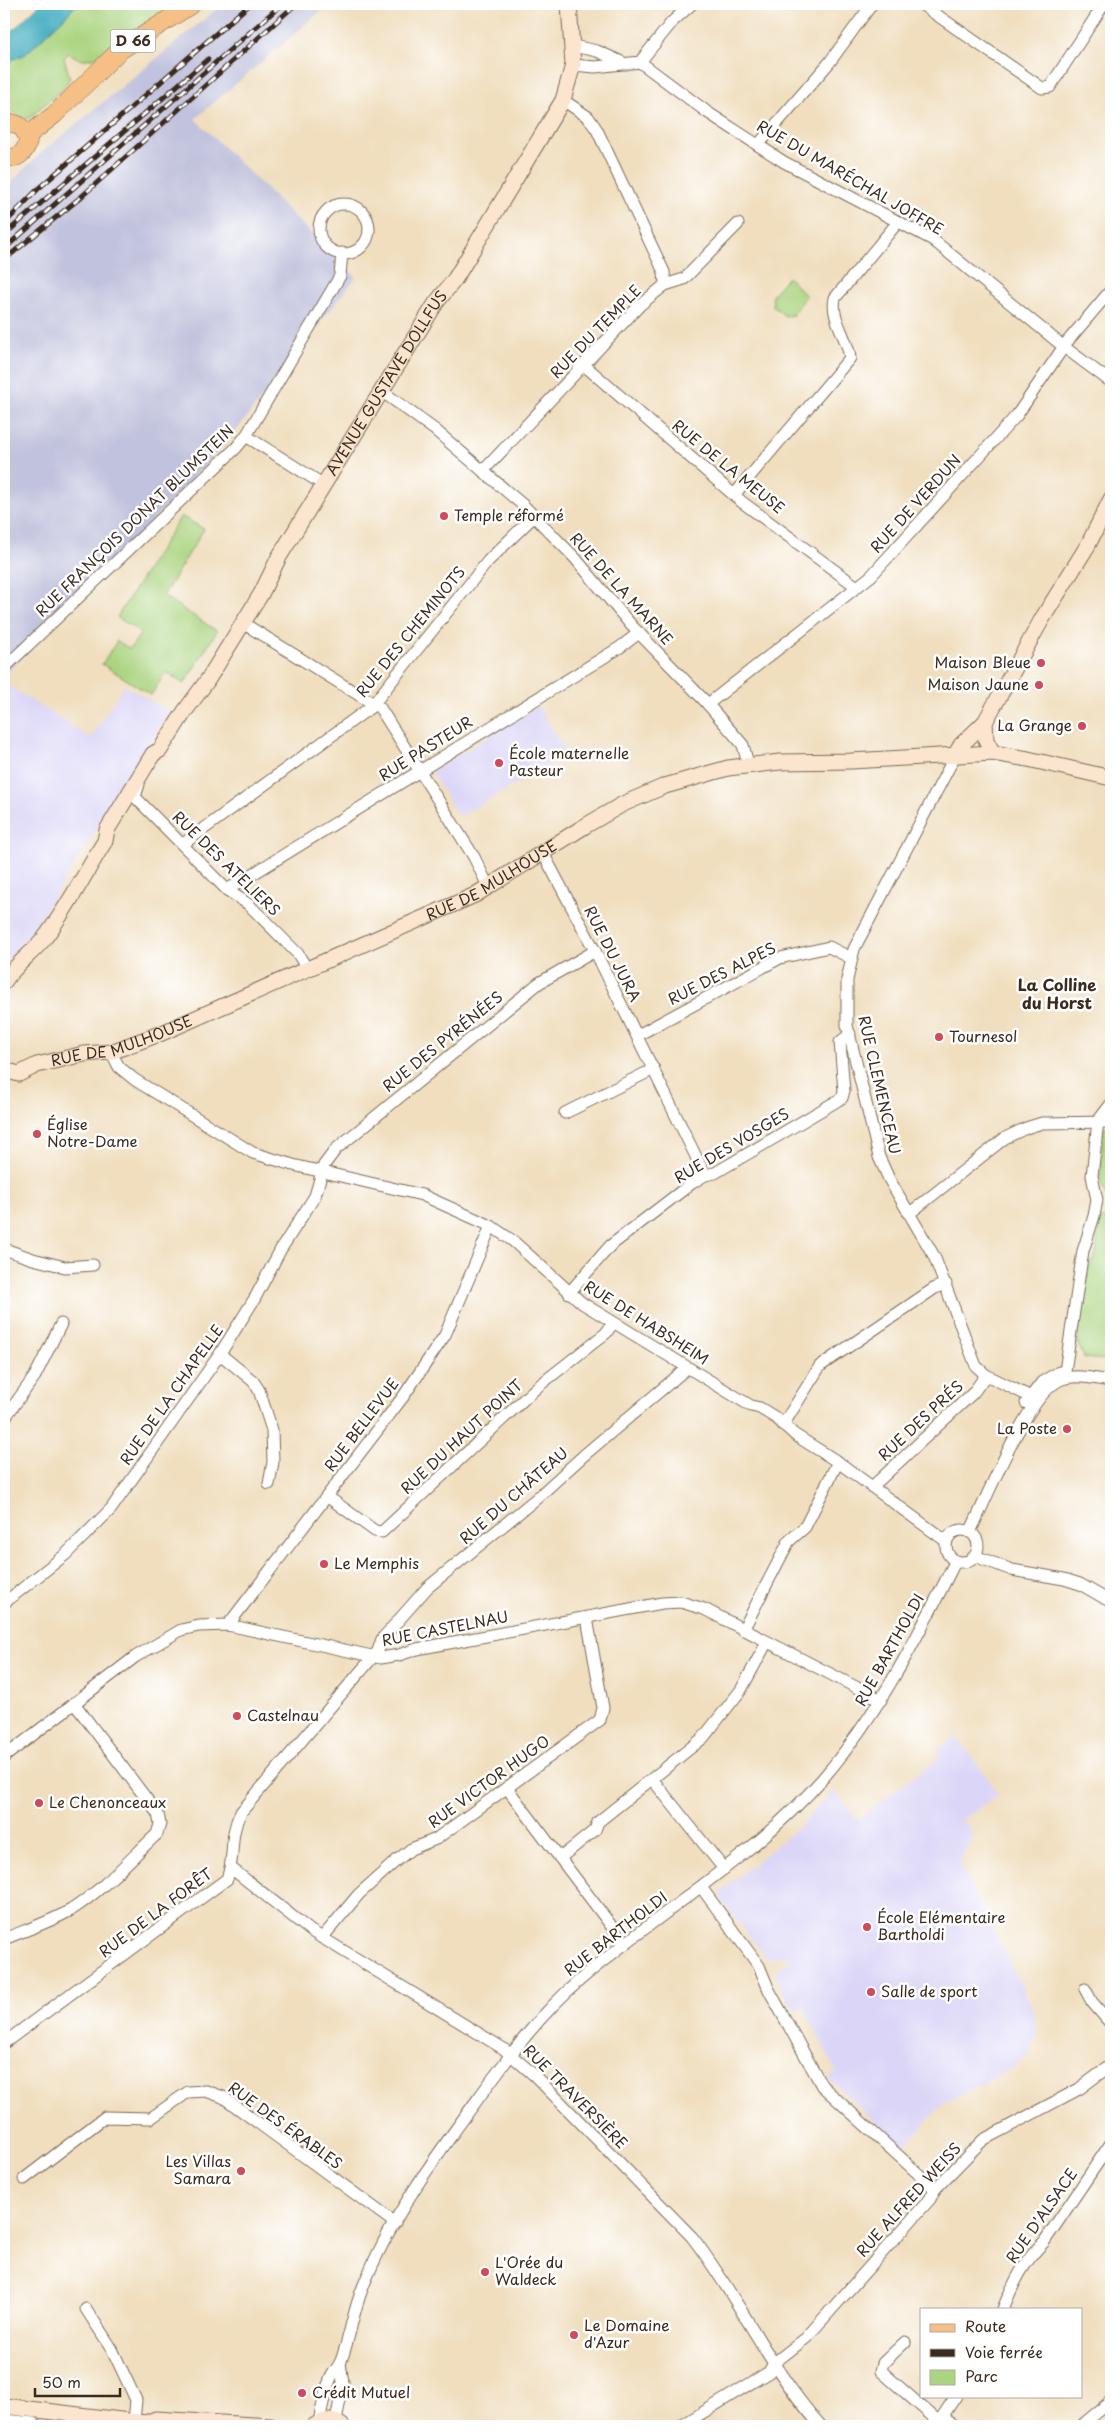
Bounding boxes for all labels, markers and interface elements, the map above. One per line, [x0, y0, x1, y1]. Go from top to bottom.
road number: D 66 [110, 29, 156, 52]
street label: RUE DU MARÉCHAL JOFFRE [753, 114, 948, 240]
street label: RUE DU TEMPLE [544, 279, 646, 383]
street label: AVENUE GUSTAVE DOLLFUS [319, 285, 452, 479]
street label: RUE DE LA MEUSE [668, 413, 790, 518]
street label: RUE FRANÇOIS DONAT BLUMSTEIN [30, 419, 238, 621]
street label: RUE DE VERDUN [864, 449, 966, 557]
place label: Temple réformé [454, 503, 564, 526]
marker: Temple réformé [438, 510, 450, 522]
street label: RUE DE LA MARNE [565, 527, 679, 649]
street label: RUE DES CHEMINOTS [350, 561, 470, 702]
place label: Maison Bleue [934, 650, 1031, 673]
marker: Maison Bleue [1035, 657, 1047, 669]
place label: Maison Jaune [928, 672, 1029, 695]
marker: Maison Jaune [1033, 679, 1045, 691]
street label: RUE PASTEUR [374, 710, 477, 786]
place label: La Grange [997, 713, 1072, 736]
marker: La Grange [1076, 720, 1088, 732]
place label: École maternelle Pasteur [509, 741, 629, 781]
marker: École maternelle Pasteur [493, 757, 505, 769]
street label: RUE DES ATELIERS [168, 805, 286, 921]
street label: RUE DE MULHOUSE [422, 833, 561, 925]
street label: RUE DU JURA [579, 901, 647, 1005]
street label: RUE DES ALPES [663, 936, 779, 1010]
district label: La Colline du Horst [1018, 972, 1096, 1014]
street label: RUE DES PYRÉNÉES [377, 985, 507, 1097]
street label: RUE DE MULHOUSE [48, 1008, 196, 1071]
street label: RUE CLEMENCEAU [853, 1013, 908, 1156]
place label: Tournesol [949, 1024, 1017, 1047]
marker: Tournesol [933, 1031, 945, 1043]
street label: RUE DES VOSGES [669, 1101, 793, 1188]
place label: Église Notre-Dame [47, 1112, 138, 1152]
marker: Église Notre-Dame [31, 1128, 43, 1140]
street label: RUE DE HABSHEIM [580, 1274, 714, 1370]
street label: RUE DE LA CHAPELLE [113, 1319, 228, 1469]
street label: RUE BELLEVUE [318, 1373, 404, 1476]
street label: RUE DU HAUT POINT [395, 1373, 528, 1499]
street label: RUE DES PRÉS [872, 1374, 968, 1465]
place label: La Poste [997, 1416, 1057, 1439]
marker: La Poste [1061, 1423, 1073, 1435]
street label: RUE DU CHÂTEAU [454, 1441, 572, 1549]
place label: Le Memphis [334, 1551, 419, 1574]
marker: Le Memphis [318, 1558, 330, 1570]
street label: RUE BARTHOLDI [848, 1589, 929, 1710]
street label: RUE CASTELNAU [379, 1604, 510, 1651]
place label: Castelnau [247, 1703, 319, 1726]
marker: Castelnau [231, 1710, 243, 1722]
street label: RUE VICTOR HUGO [423, 1729, 554, 1833]
place label: Le Chenonceaux [49, 1790, 166, 1813]
marker: Le Chenonceaux [33, 1797, 45, 1809]
street label: RUE DE LA FORÊT [93, 1861, 217, 1962]
street label: RUE BARTHOLDI [558, 1885, 672, 1981]
place label: École Elémentaire Bartholdi [877, 1905, 1005, 1945]
marker: École Elémentaire Bartholdi [861, 1921, 873, 1933]
place label: Salle de sport [881, 1979, 977, 2002]
marker: Salle de sport [865, 1986, 877, 1998]
street label: RUE TRAVERSIÈRE [519, 2039, 633, 2153]
street label: RUE DES ÉRABLES [224, 2075, 348, 2174]
street label: RUE ALFRED WEISS [850, 2137, 966, 2261]
place label: Les Villas Samara [166, 2149, 232, 2189]
street label: RUE D'ALSACE [999, 2163, 1082, 2267]
marker: Les Villas Samara [235, 2165, 247, 2177]
place label: L'Orée du Waldeck [495, 2250, 563, 2290]
marker: L'Orée du Waldeck [479, 2266, 491, 2278]
legend [920, 2308, 1082, 2398]
place label: Le Domaine d'Azur [584, 2313, 670, 2353]
text: Route [965, 2314, 1006, 2337]
marker: Le Domaine d'Azur [568, 2329, 580, 2341]
text: Voie ferrée [965, 2340, 1043, 2363]
text: Parc [965, 2364, 998, 2387]
scale bar [35, 2365, 120, 2397]
text: 50 m [42, 2370, 81, 2393]
place label: Crédit Mutuel [312, 2380, 410, 2403]
marker: Crédit Mutuel [296, 2387, 308, 2399]

